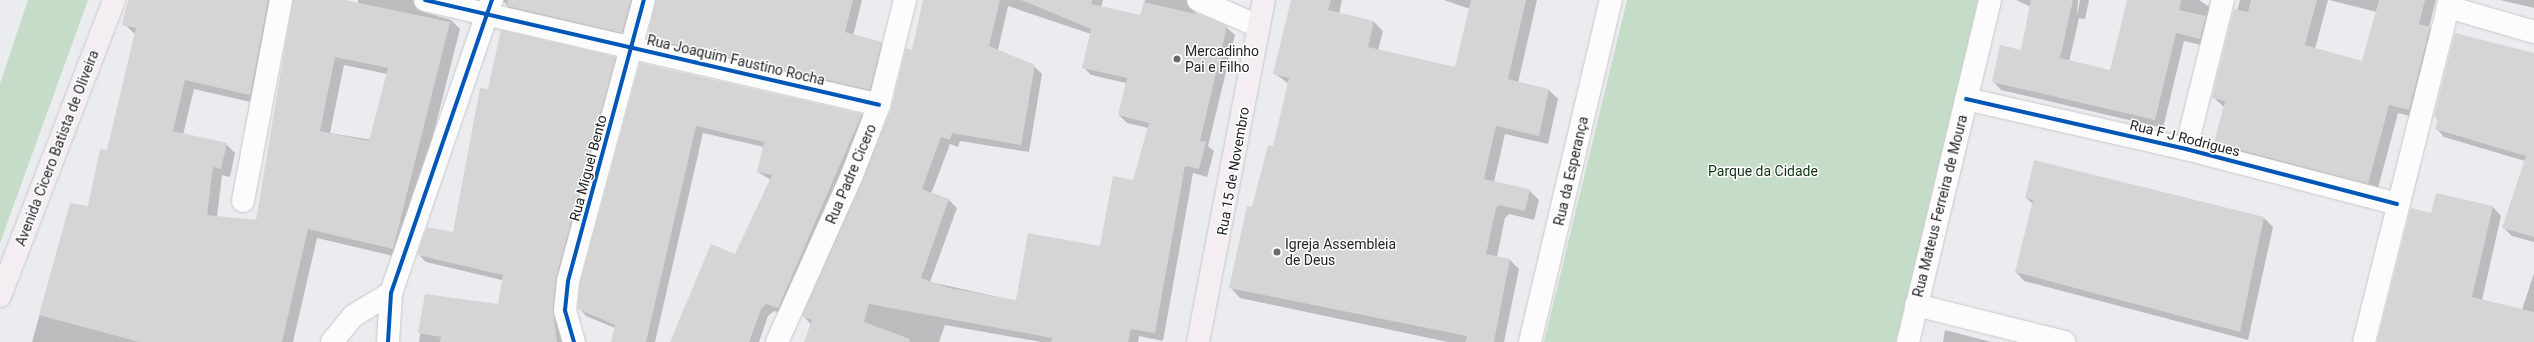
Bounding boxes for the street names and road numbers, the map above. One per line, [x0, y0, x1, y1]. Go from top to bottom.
street label: Rua Joaquim Faustino Rocha [645, 31, 827, 89]
street label: Avenida Cicero Batista de Oliveira [12, 48, 102, 248]
street label: Rua 15 de Novembro [1213, 105, 1253, 237]
street label: Rua Miguel Bento [566, 113, 610, 223]
street label: Rua Mateus Ferreira de Moura [1909, 113, 1971, 299]
street label: Rua da Esperança [1550, 115, 1592, 227]
street label: Rua F J Rodrigues [2128, 116, 2242, 160]
street label: Rua Padre Cicero [822, 121, 880, 227]

